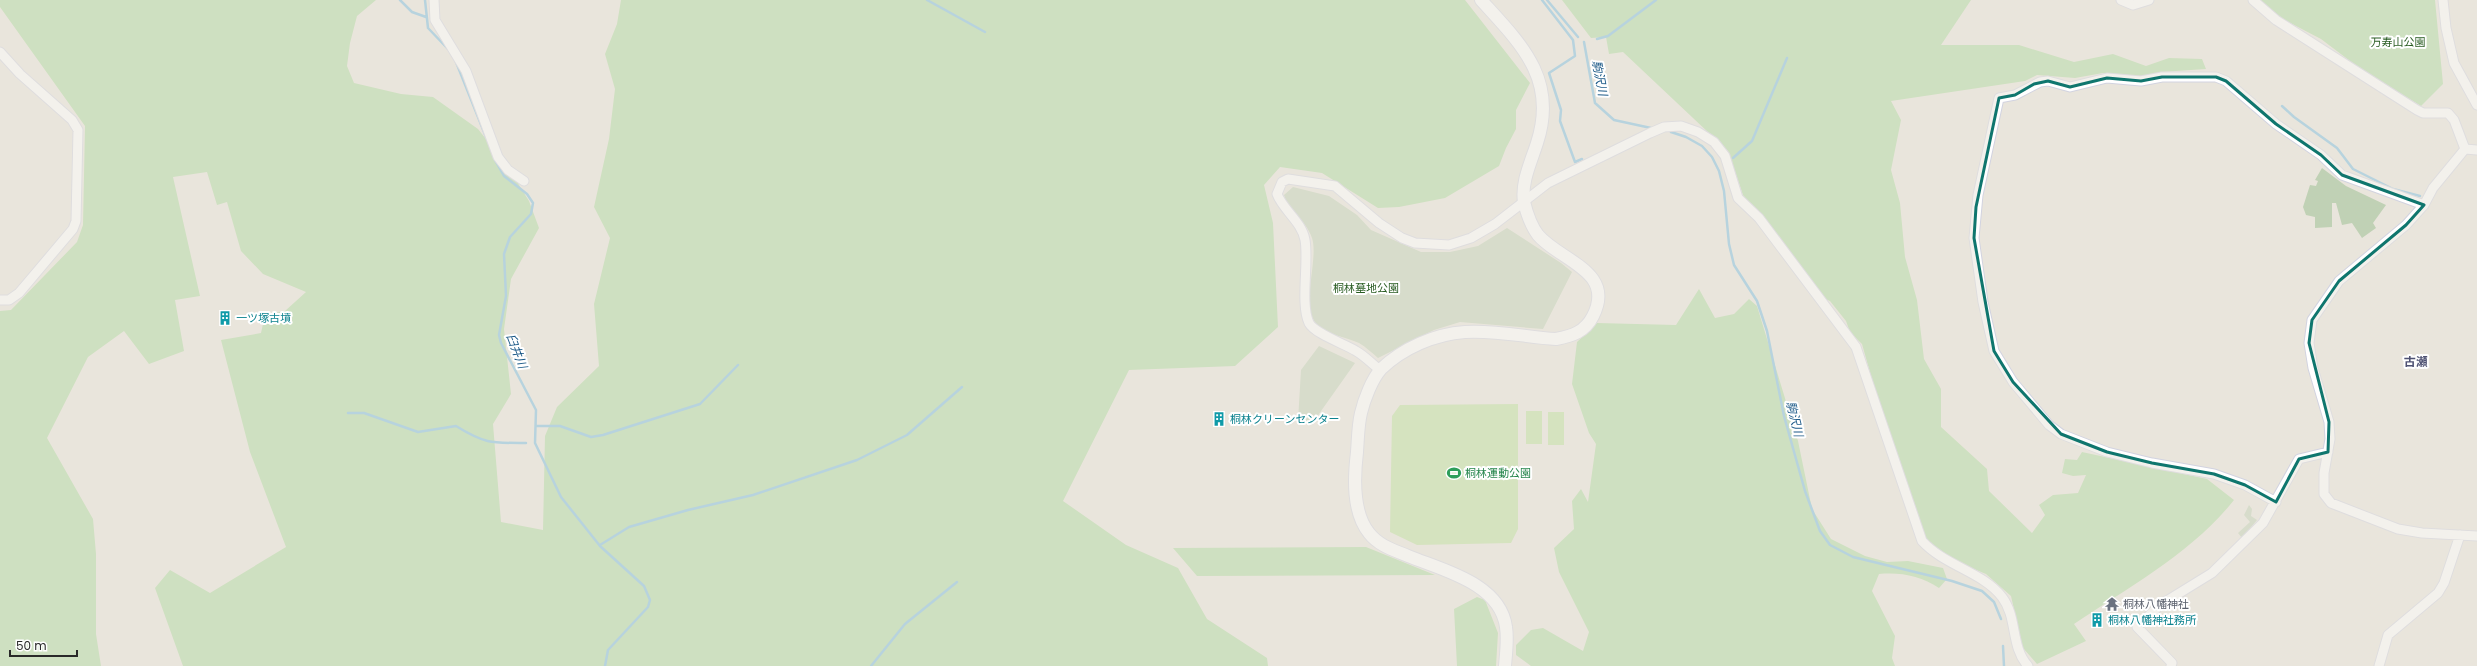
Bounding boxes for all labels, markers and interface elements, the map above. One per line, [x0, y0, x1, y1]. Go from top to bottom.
park label: 万寿山公園 [2371, 34, 2426, 50]
water label: 駒沢川 [1588, 59, 1612, 99]
park label: 桐林墓地公園 [1333, 280, 1399, 296]
building icon: 一ツ塚古墳 [217, 310, 233, 326]
place label: 一ツ塚古墳 [236, 310, 291, 326]
water label: 臼井川 [503, 331, 532, 373]
district label: 古瀬 [2404, 353, 2428, 370]
water label: 駒沢川 [1782, 399, 1808, 440]
building icon: 桐林クリーンセンター [1211, 411, 1227, 427]
place label: 桐林クリーンセンター [1230, 411, 1339, 427]
sports icon: 桐林運動公園 [1446, 465, 1462, 481]
place label: 桐林運動公園 [1465, 465, 1531, 481]
temple icon: 桐林八幡神社 [2104, 596, 2120, 612]
place label: 桐林八幡神社 [2123, 596, 2189, 612]
building icon: 桐林八幡神社務所 [2089, 612, 2105, 628]
place label: 桐林八幡神社務所 [2108, 612, 2197, 628]
scale bar [10, 632, 77, 658]
text: 50 m [16, 637, 47, 654]

